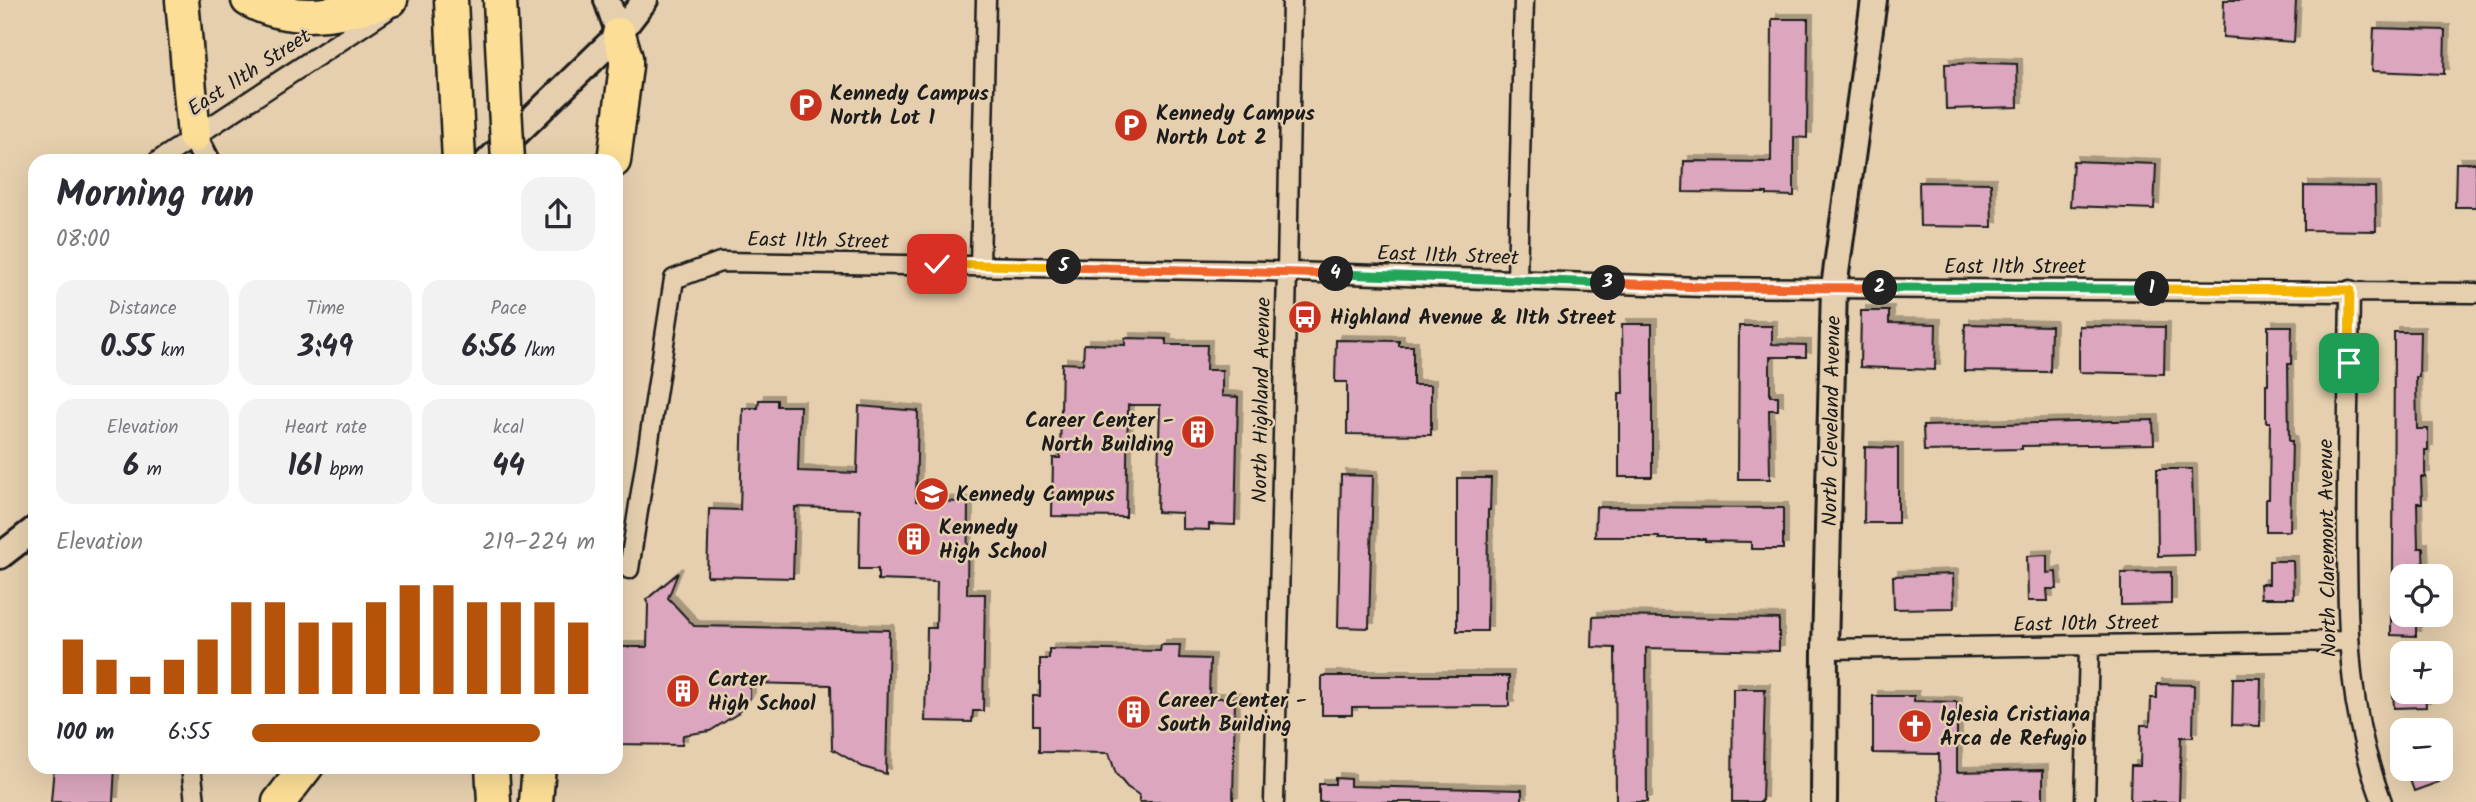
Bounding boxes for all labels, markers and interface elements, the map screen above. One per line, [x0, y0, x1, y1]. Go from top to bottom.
street label: East 11th Street [181, 20, 319, 126]
place label: Kennedy Campus North Lot 1 [830, 78, 989, 135]
parking icon: Kennedy Campus North Lot 1 [787, 86, 825, 124]
place label: Kennedy Campus North Lot 2 [1156, 98, 1315, 155]
parking icon: Kennedy Campus North Lot 2 [1112, 106, 1150, 144]
text: Morning run [56, 166, 254, 226]
button: share [521, 177, 595, 251]
text: 08:00 [56, 222, 110, 258]
street label: East 11th Street [747, 224, 890, 259]
pin [907, 234, 967, 294]
street label: East 11th Street [1376, 238, 1520, 275]
icon: check [918, 245, 956, 283]
pin: 5 [1046, 250, 1082, 284]
text: 5 [1059, 251, 1068, 281]
street label: East 11th Street [1944, 251, 2087, 284]
pin: 4 [1318, 256, 1354, 292]
text: 4 [1330, 258, 1341, 288]
pin: 3 [1590, 266, 1626, 300]
text: 3 [1602, 267, 1613, 297]
pin: 2 [1862, 270, 1898, 306]
text: 2 [1874, 272, 1885, 302]
pin: 1 [2134, 272, 2170, 306]
text: 1 [2149, 273, 2154, 303]
text: Distance [108, 294, 177, 324]
text: Time [306, 294, 345, 324]
text: Pace [490, 294, 527, 324]
street label: North Highland Avenue [1244, 296, 1281, 503]
bus stop icon: Highland Avenue & 11th Street [1286, 298, 1324, 336]
place label: Highland Avenue & 11th Street [1330, 302, 1617, 335]
street label: North Cleveland Avenue [1814, 315, 1851, 527]
text: 0.55 [100, 324, 153, 372]
text: 3:49 [298, 324, 353, 372]
text: 6:56 [462, 324, 517, 372]
pin [2319, 333, 2379, 393]
text: km [153, 336, 185, 366]
text: /km [517, 336, 555, 366]
icon: arrive [2330, 344, 2368, 382]
place label: Career Center - North Building [1025, 405, 1174, 462]
text: Elevation [107, 413, 178, 443]
text: Heart rate [284, 413, 367, 443]
text: kcal [493, 413, 524, 443]
building icon: Career Center - North Building [1179, 413, 1217, 451]
street label: North Claremont Avenue [2310, 438, 2347, 657]
text: 6 [123, 443, 139, 491]
text: 161 [287, 443, 322, 491]
text: 44 [492, 443, 525, 491]
text: m [139, 455, 162, 485]
text: bpm [322, 455, 364, 485]
school or university icon: Kennedy Campus [913, 475, 951, 513]
place label: Kennedy Campus [956, 479, 1115, 512]
place label: Kennedy High School [939, 512, 1047, 569]
building icon: Kennedy High School [895, 520, 933, 558]
text: Elevation [56, 525, 143, 561]
text: 219–224 m [482, 525, 595, 561]
map controls [2390, 564, 2453, 781]
button: locate [2390, 564, 2453, 627]
street label: East 10th Street [2013, 607, 2160, 642]
button: + [2390, 641, 2453, 704]
place label: Carter High School [708, 664, 816, 721]
building icon: Carter High School [664, 672, 702, 710]
place label: Career Center - South Building [1158, 685, 1307, 742]
building icon: Career Center - South Building [1115, 693, 1153, 731]
place label: Iglesia Cristiana Arca de Refugio [1940, 699, 2091, 756]
church icon: Iglesia Cristiana Arca de Refugio [1896, 707, 1934, 745]
text: 100 m [56, 715, 114, 751]
text: 6:55 [168, 715, 211, 751]
button: − [2390, 718, 2453, 781]

